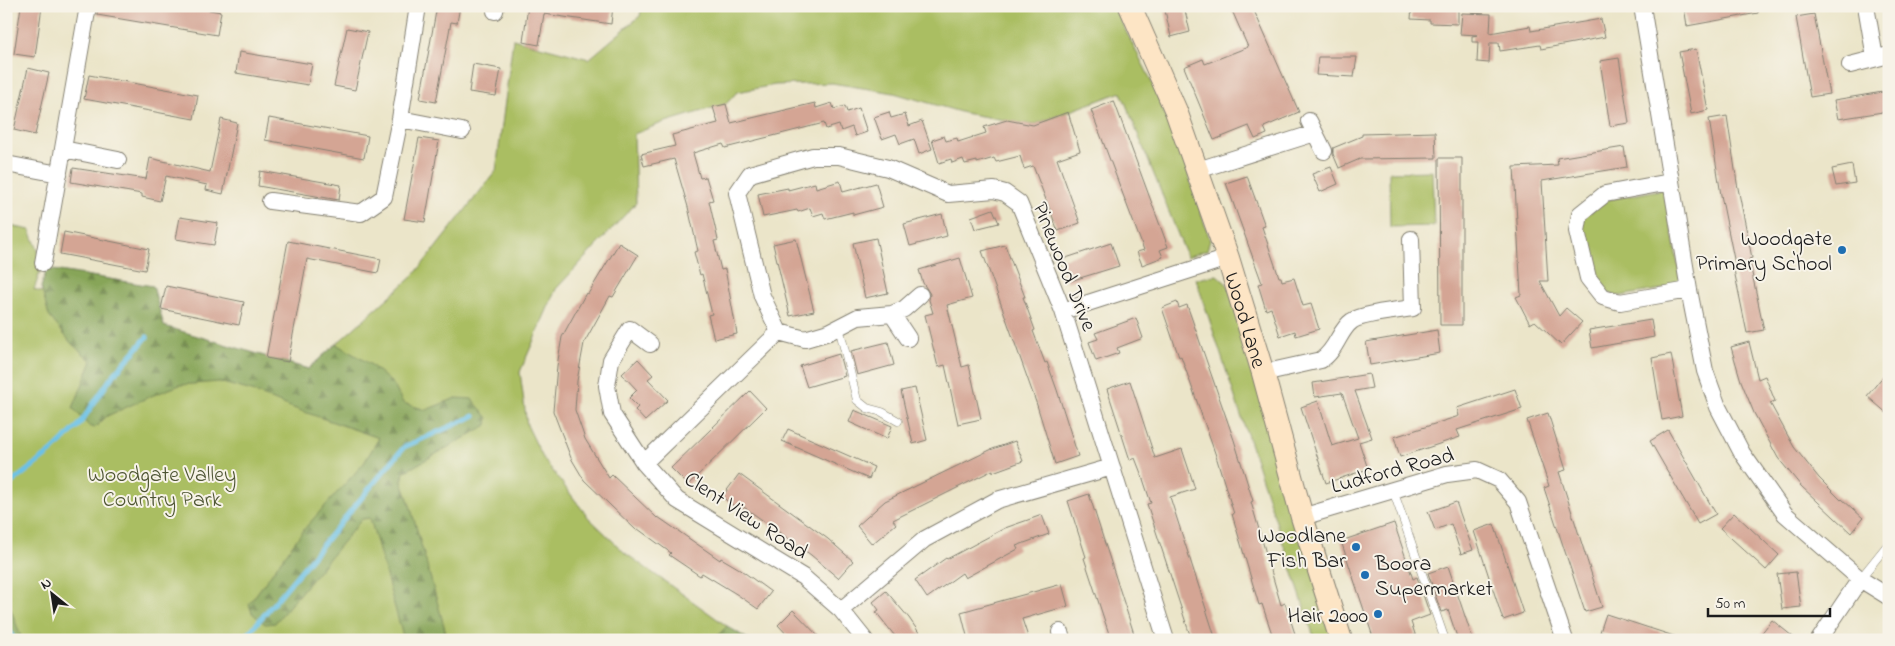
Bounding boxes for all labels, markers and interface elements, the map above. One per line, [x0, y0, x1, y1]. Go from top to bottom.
street label: Pinewood Drive [1023, 198, 1104, 337]
place label: Woodgate Primary School [1696, 224, 1832, 282]
marker: Woodgate Primary School [1836, 244, 1848, 256]
street label: Wood Lane [1214, 269, 1274, 372]
street label: Ludford Road [1328, 440, 1458, 504]
park label: Woodgate Valley Country Park [88, 460, 236, 518]
street label: Clent View Road [677, 464, 814, 569]
place label: Woodlane Fish Bar [1257, 521, 1346, 578]
marker: Woodlane Fish Bar [1350, 541, 1362, 553]
place label: Boora Supermarket [1374, 549, 1494, 606]
north arrow [28, 568, 78, 618]
marker: Boora Supermarket [1359, 569, 1371, 581]
text: N [37, 573, 56, 595]
scale bar [1708, 586, 1830, 618]
text: 50 m [1715, 593, 1746, 615]
place label: Hair 2000 [1288, 601, 1368, 633]
marker: Hair 2000 [1372, 608, 1384, 620]

